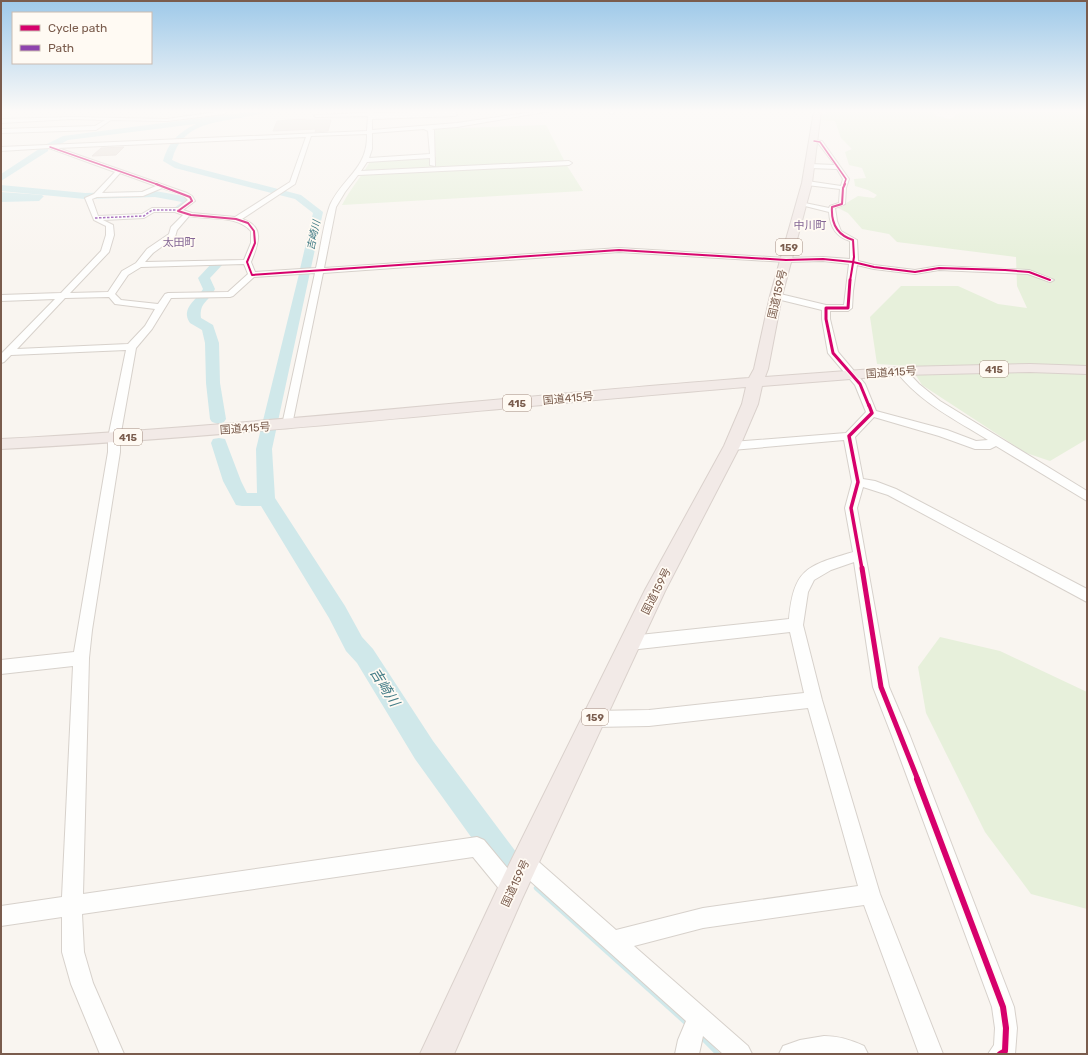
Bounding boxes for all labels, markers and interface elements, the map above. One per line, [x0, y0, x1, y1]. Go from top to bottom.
legend [12, 12, 152, 64]
text: Cycle path [48, 21, 107, 35]
text: Path [48, 41, 74, 55]
water label: 吉崎川 [305, 218, 323, 251]
district label: 中川町 [794, 219, 827, 232]
district label: 太田町 [163, 236, 196, 249]
road number: 159 [776, 239, 802, 255]
street label: 国道159号 [765, 268, 790, 320]
road number: 415 [980, 361, 1008, 377]
street label: 国道415号 [865, 364, 917, 381]
street label: 国道415号 [542, 390, 594, 407]
road number: 415 [503, 395, 531, 411]
street label: 国道415号 [219, 420, 271, 437]
road number: 415 [114, 429, 142, 445]
street label: 国道159号 [639, 566, 674, 617]
water label: 吉崎川 [366, 665, 404, 711]
road number: 159 [582, 709, 608, 725]
street label: 国道159号 [499, 857, 532, 909]

